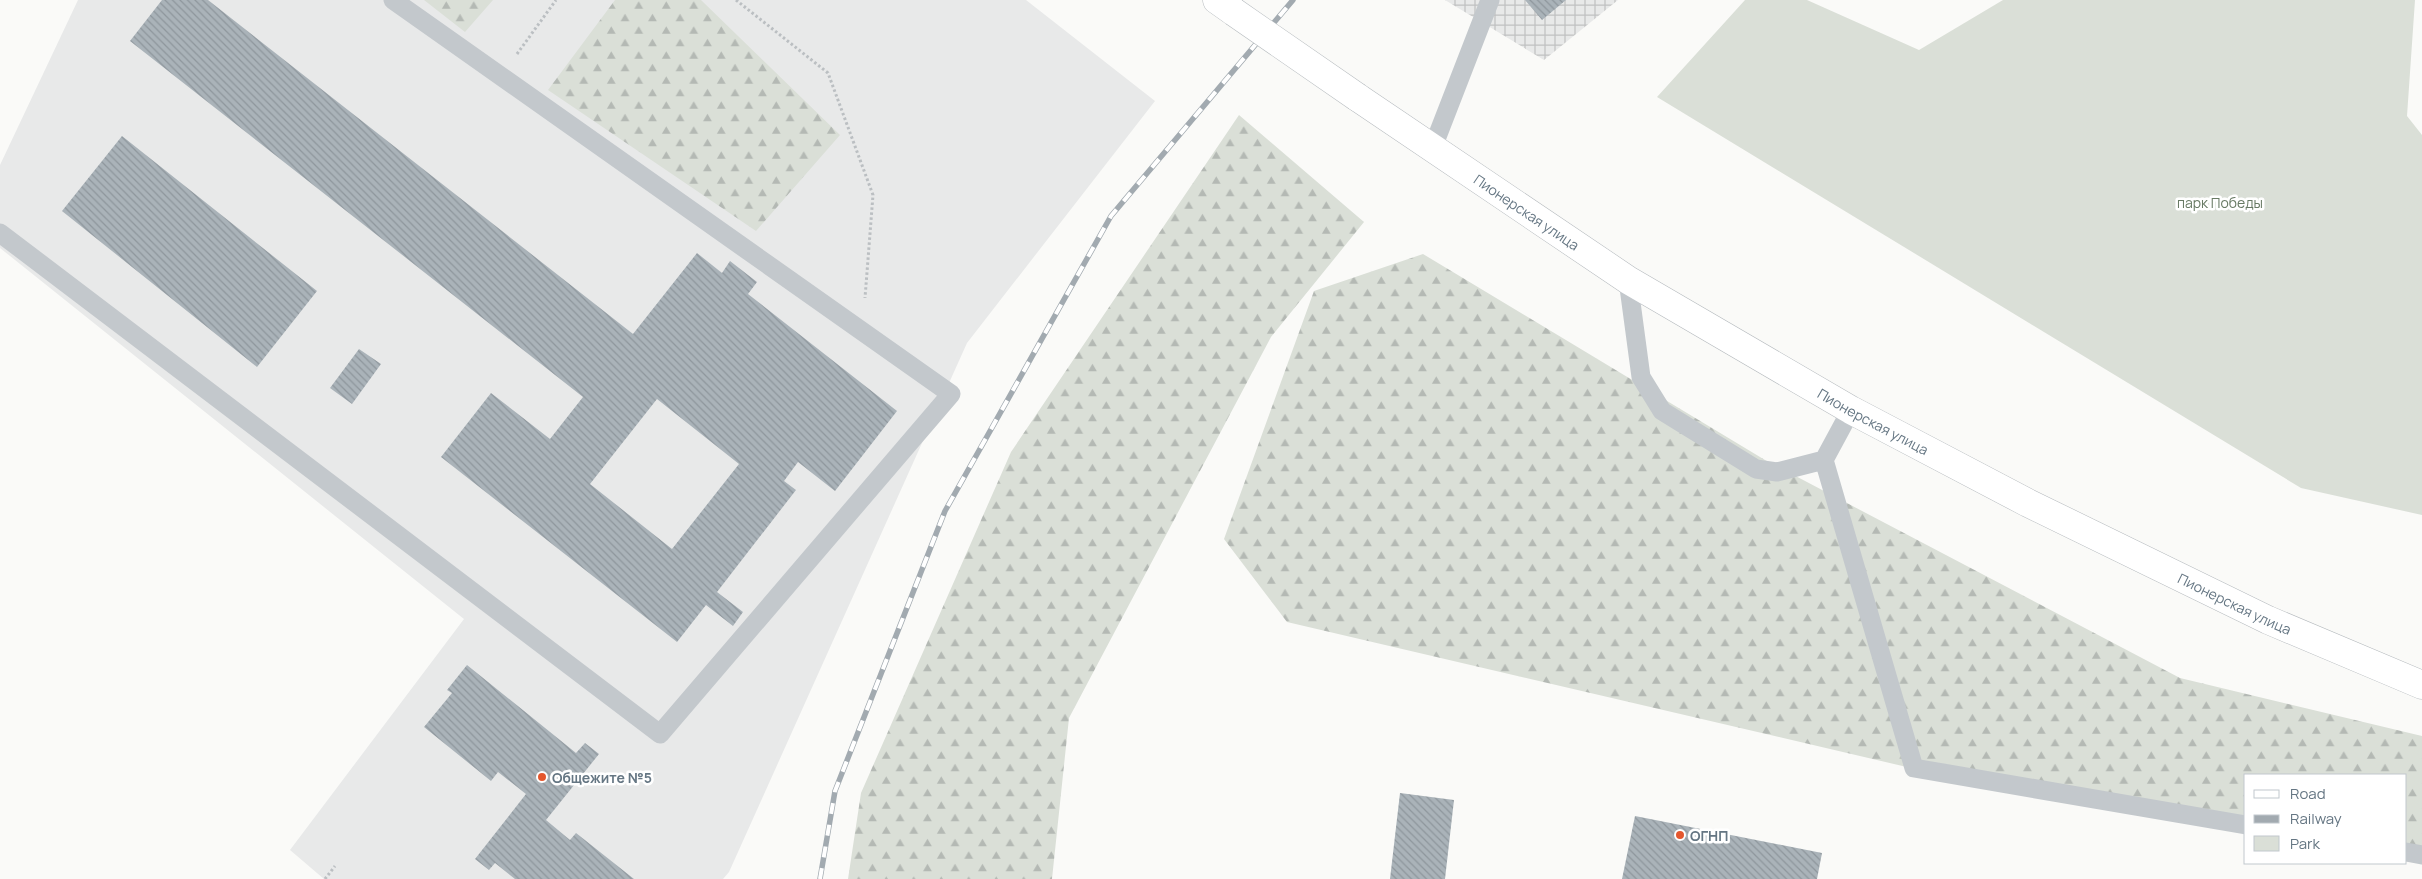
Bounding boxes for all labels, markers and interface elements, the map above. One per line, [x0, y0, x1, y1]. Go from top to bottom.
street label: Пионерская улица [1470, 169, 1583, 254]
park label: парк Победы [2177, 193, 2263, 212]
street label: Пионерская улица [1814, 383, 1932, 459]
street label: Пионерская улица [2175, 568, 2294, 638]
place label: Общежите №5 [552, 768, 652, 787]
marker: Общежите №5 [536, 771, 548, 783]
legend [2244, 774, 2407, 864]
text: Road [2290, 783, 2326, 804]
text: Railway [2290, 808, 2342, 829]
place label: ОГНП [1690, 826, 1728, 845]
marker: ОГНП [1674, 829, 1686, 841]
text: Park [2290, 833, 2320, 854]

